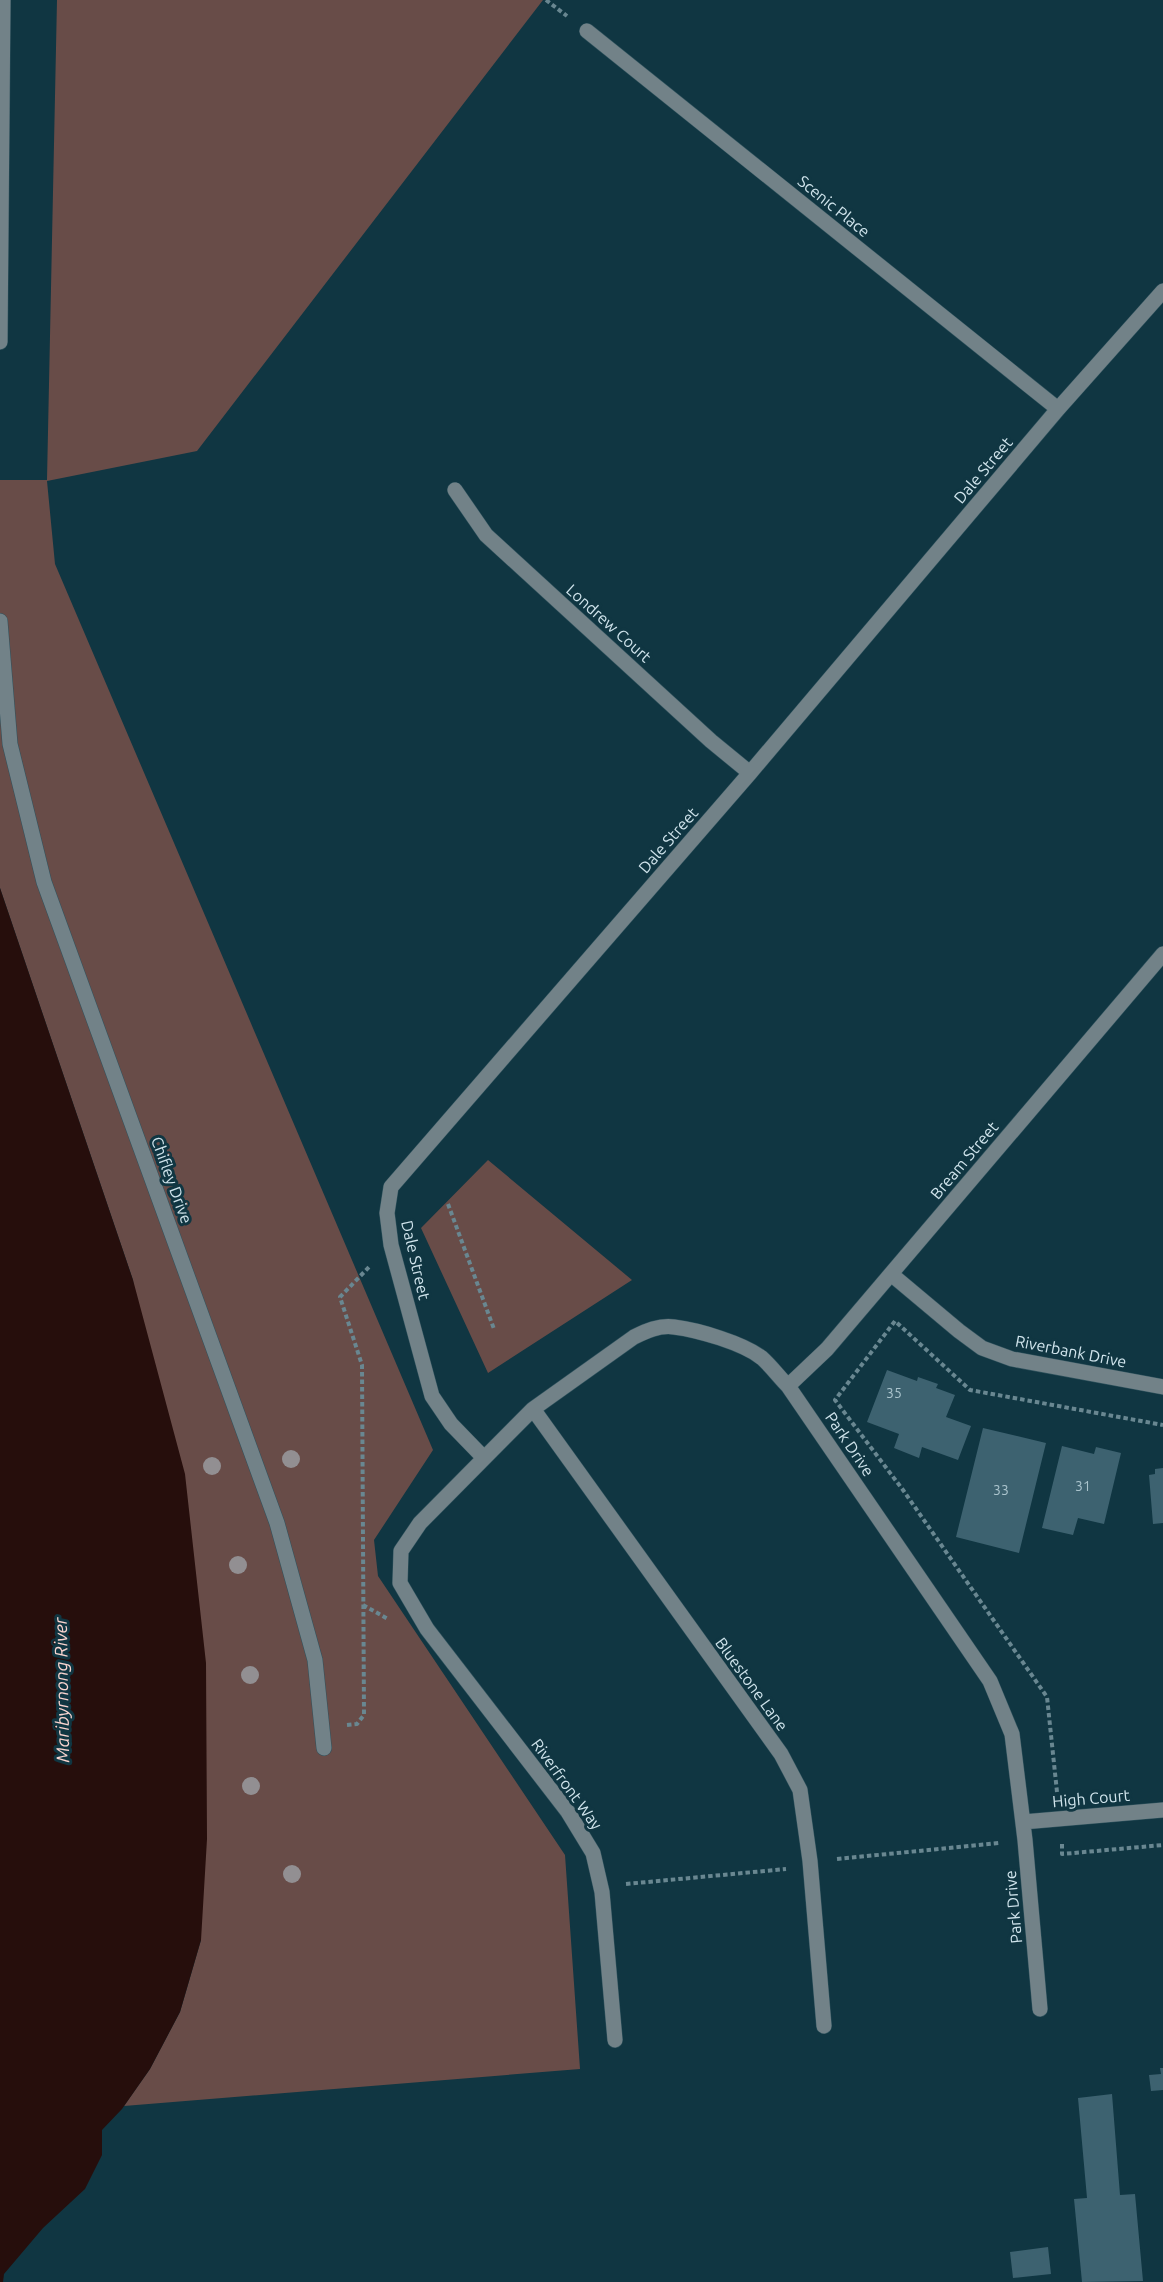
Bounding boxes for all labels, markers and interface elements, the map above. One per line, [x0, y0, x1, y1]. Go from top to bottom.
street label: Scenic Place [795, 172, 873, 240]
street label: Dale Street [950, 433, 1016, 507]
street label: Londrew Court [563, 580, 656, 666]
street label: Dale Street [635, 803, 702, 876]
street label: Bream Street [926, 1117, 1002, 1202]
street label: Chifley Drive [148, 1134, 196, 1226]
street label: Dale Street [398, 1219, 434, 1302]
street label: Riverbank Drive [1014, 1331, 1128, 1371]
house number: 35 [886, 1385, 902, 1401]
street label: Park Drive [822, 1409, 878, 1479]
house number: 31 [1075, 1478, 1091, 1494]
house number: 33 [993, 1482, 1009, 1498]
water label: Maribyrnong River [50, 1616, 72, 1763]
street label: Bluestone Lane [712, 1634, 792, 1734]
street label: Riverfront Way [528, 1735, 606, 1833]
street label: High Court [1052, 1786, 1131, 1810]
street label: Park Drive [1001, 1870, 1025, 1944]

